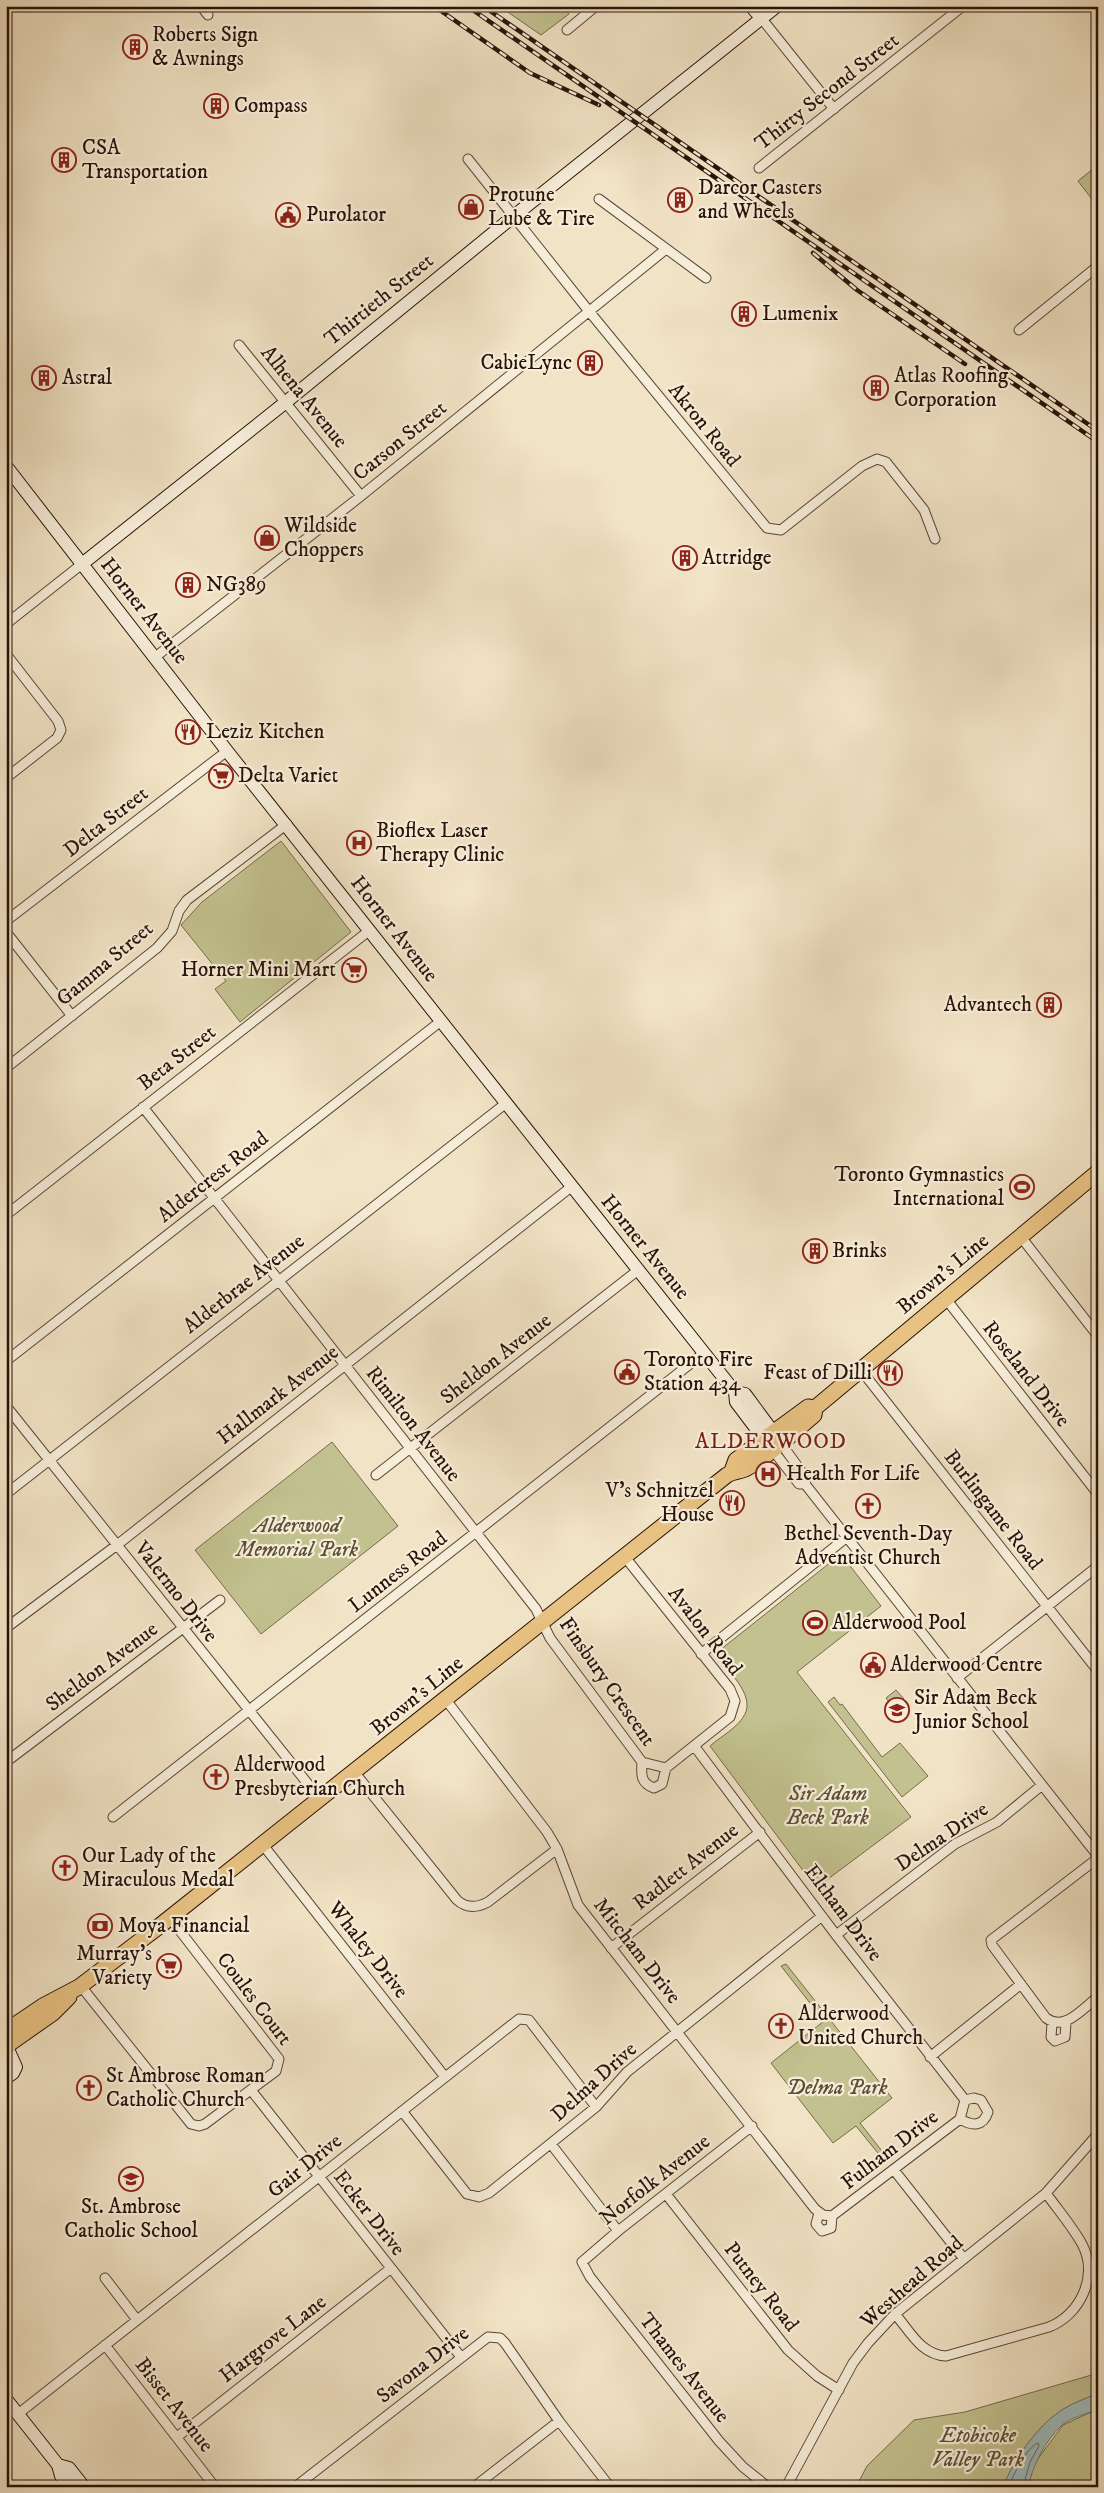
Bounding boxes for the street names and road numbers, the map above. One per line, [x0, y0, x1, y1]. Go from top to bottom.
street label: Thirty Second Street [750, 27, 905, 156]
street label: Thirtieth Street [319, 248, 439, 352]
street label: Alhena Avenue [255, 341, 353, 454]
street label: Akron Road [662, 378, 746, 473]
street label: Carson Street [348, 395, 452, 487]
street label: Horner Avenue [94, 553, 194, 670]
street label: Delta Street [58, 781, 154, 863]
street label: Horner Avenue [344, 871, 444, 988]
street label: Gamma Street [51, 916, 159, 1012]
street label: Beta Street [133, 1019, 221, 1097]
street label: Aldercrest Road [152, 1125, 274, 1228]
street label: Horner Avenue [595, 1189, 695, 1305]
street label: Alderbrae Avenue [178, 1228, 310, 1339]
street label: Brown's Line [892, 1228, 995, 1320]
street label: Sheldon Avenue [435, 1307, 557, 1410]
street label: Roseland Drive [976, 1316, 1076, 1433]
street label: Hallmark Avenue [212, 1339, 344, 1451]
street label: Rimilton Avenue [360, 1361, 466, 1487]
street label: Burlingame Road [938, 1445, 1048, 1576]
street label: Lunness Road [344, 1525, 453, 1619]
street label: Valermo Drive [128, 1536, 224, 1648]
street label: Avalon Road [662, 1581, 748, 1681]
street label: Finsbury Crescent [553, 1613, 661, 1752]
street label: Sheldon Avenue [41, 1616, 163, 1718]
street label: Brown's Line [365, 1650, 469, 1741]
street label: Delma Drive [891, 1796, 994, 1878]
street label: Radlett Avenue [628, 1818, 744, 1916]
street label: Eltham Drive [798, 1859, 888, 1967]
street label: Mitcham Drive [588, 1893, 687, 2009]
street label: Whaley Drive [321, 1896, 414, 2004]
street label: Coules Court [211, 1947, 298, 2051]
street label: Delma Drive [546, 2036, 643, 2127]
street label: Fulham Drive [836, 2104, 944, 2196]
street label: Gair Drive [263, 2128, 348, 2204]
street label: Norfolk Avenue [594, 2129, 716, 2231]
street label: Ecker Drive [327, 2165, 411, 2261]
street label: Westhead Road [855, 2230, 969, 2334]
street label: Putney Road [718, 2237, 804, 2337]
street label: Hargrove Lane [214, 2289, 332, 2389]
street label: Thames Avenue [633, 2308, 735, 2428]
street label: Savona Drive [372, 2321, 475, 2409]
street label: Bisset Avenue [129, 2352, 219, 2458]

